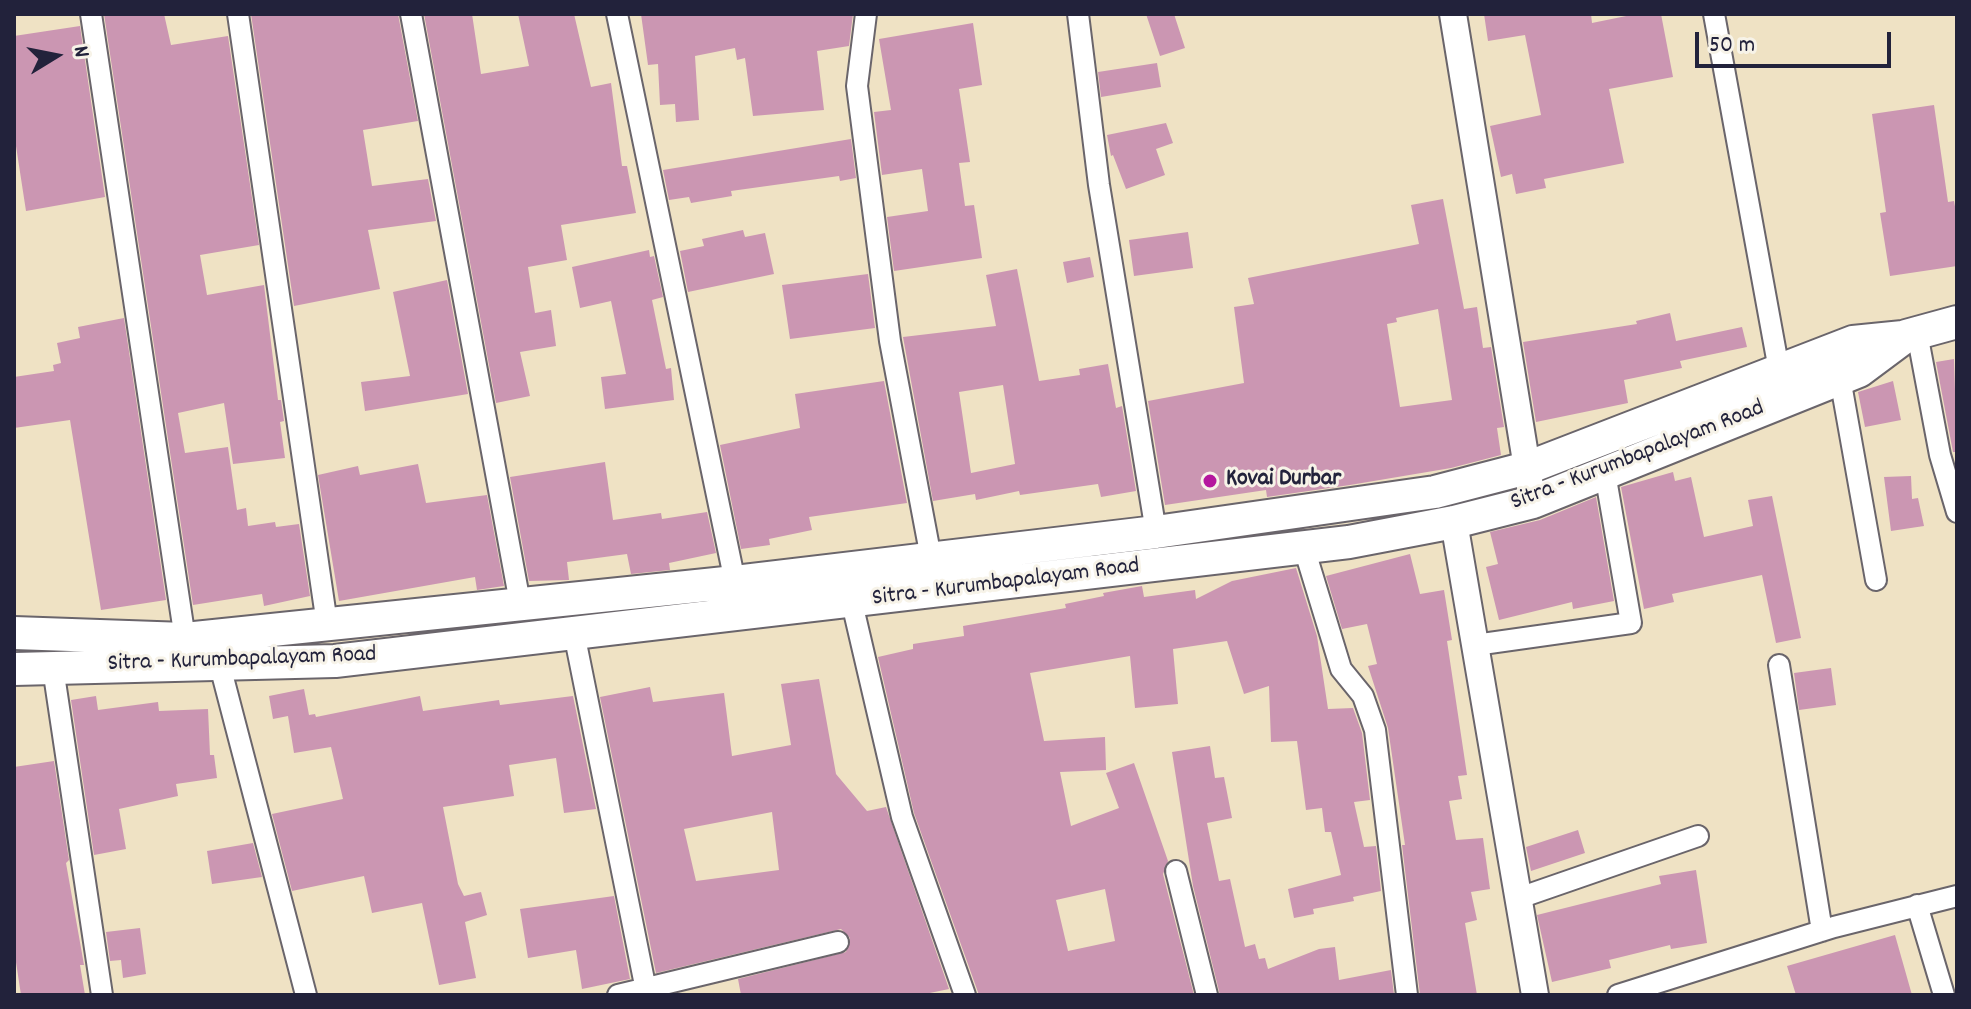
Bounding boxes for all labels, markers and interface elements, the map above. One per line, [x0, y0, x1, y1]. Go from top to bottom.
north arrow [16, 16, 96, 96]
scale bar [1699, 16, 1895, 66]
text: 50 m [1709, 29, 1755, 63]
text: N [64, 44, 96, 60]
street label: Sitra - Kurumbapalayam Road [1507, 395, 1769, 519]
place label: Kovai Durbar [1226, 467, 1341, 495]
marker: Kovai Durbar [1201, 472, 1219, 490]
street label: Sitra - Kurumbapalayam Road [871, 553, 1141, 615]
street label: Sitra - Kurumbapalayam Road [107, 642, 377, 680]

